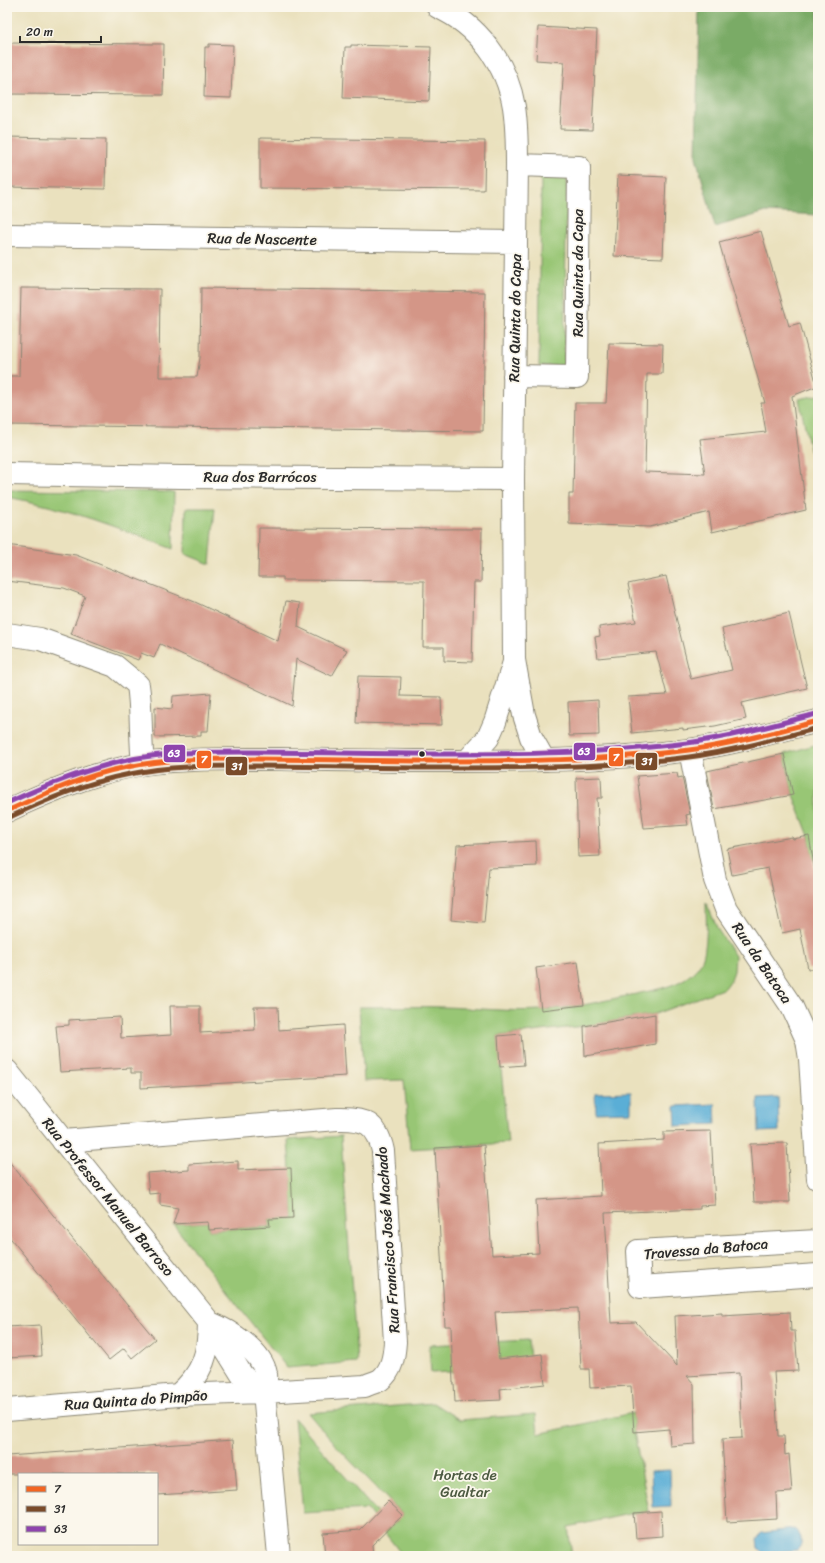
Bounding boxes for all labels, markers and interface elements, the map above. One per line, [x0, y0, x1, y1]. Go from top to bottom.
scale bar [20, 18, 101, 44]
text: 20 m [26, 21, 53, 43]
street label: Rua Quinta da Capa [565, 208, 591, 337]
street label: Rua de Nascente [207, 225, 317, 253]
street label: Rua Quinta do Capa [501, 253, 529, 382]
street label: Rua dos Barrócos [204, 464, 317, 490]
line badge: 63 [573, 742, 596, 761]
text: 63 [577, 742, 591, 761]
line badge: 63 [163, 744, 186, 763]
text: 63 [167, 744, 181, 763]
line badge: 7 [608, 747, 624, 767]
text: 7 [613, 748, 621, 767]
unlabelled marker [417, 749, 427, 759]
line badge: 7 [196, 750, 212, 769]
text: 7 [201, 750, 209, 769]
line badge: 31 [635, 752, 658, 771]
text: 31 [641, 752, 653, 771]
line badge: 31 [225, 756, 248, 776]
text: 31 [231, 757, 243, 776]
street label: Rua da Batoca [725, 917, 799, 1010]
street label: Rua Professor Manuel Barroso [35, 1111, 181, 1283]
street label: Rua Francisco José Machado [368, 1145, 407, 1334]
street label: Travessa da Batoca [643, 1231, 770, 1267]
street label: Rua Quinta do Pimpão [63, 1382, 209, 1418]
park label: Hortas de Gualtar [433, 1462, 497, 1505]
legend [18, 1473, 158, 1545]
text: 7 [54, 1478, 62, 1500]
text: 31 [54, 1498, 66, 1520]
text: 63 [54, 1518, 68, 1540]

